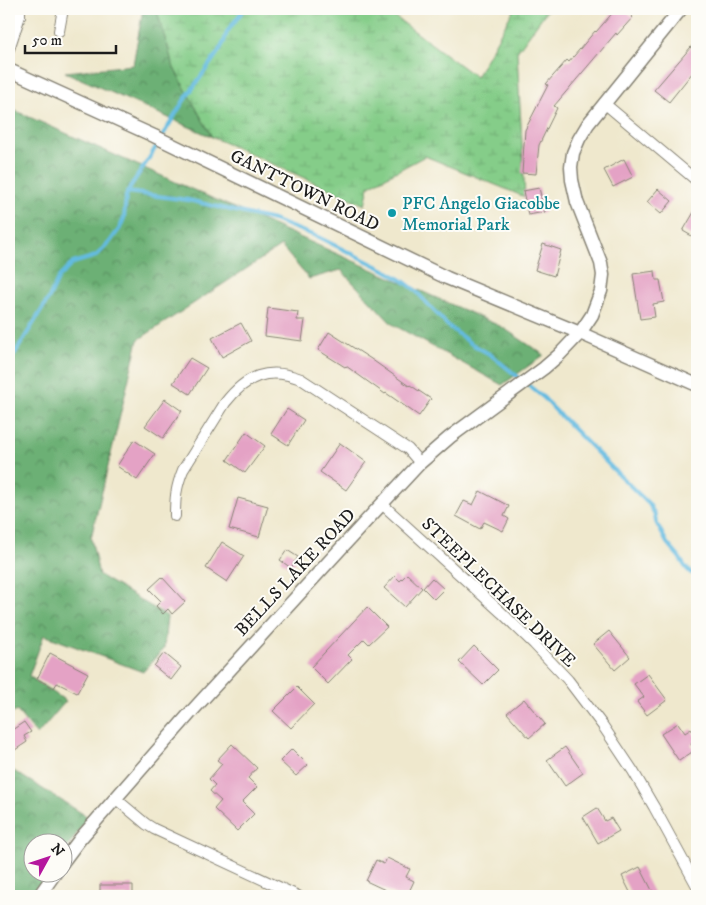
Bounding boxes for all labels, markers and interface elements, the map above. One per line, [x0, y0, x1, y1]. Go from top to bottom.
scale bar [25, 22, 116, 54]
text: 50 m [32, 31, 62, 50]
street label: GANTTOWN ROAD [226, 145, 383, 237]
place label: PFC Angelo Giacobbe Memorial Park [402, 193, 560, 236]
marker: PFC Angelo Giacobbe Memorial Park [386, 207, 398, 219]
street label: BELLS LAKE ROAD [231, 504, 361, 641]
street label: STEEPLECHASE DRIVE [417, 513, 580, 672]
north arrow [22, 832, 72, 882]
text: N [47, 840, 68, 861]

